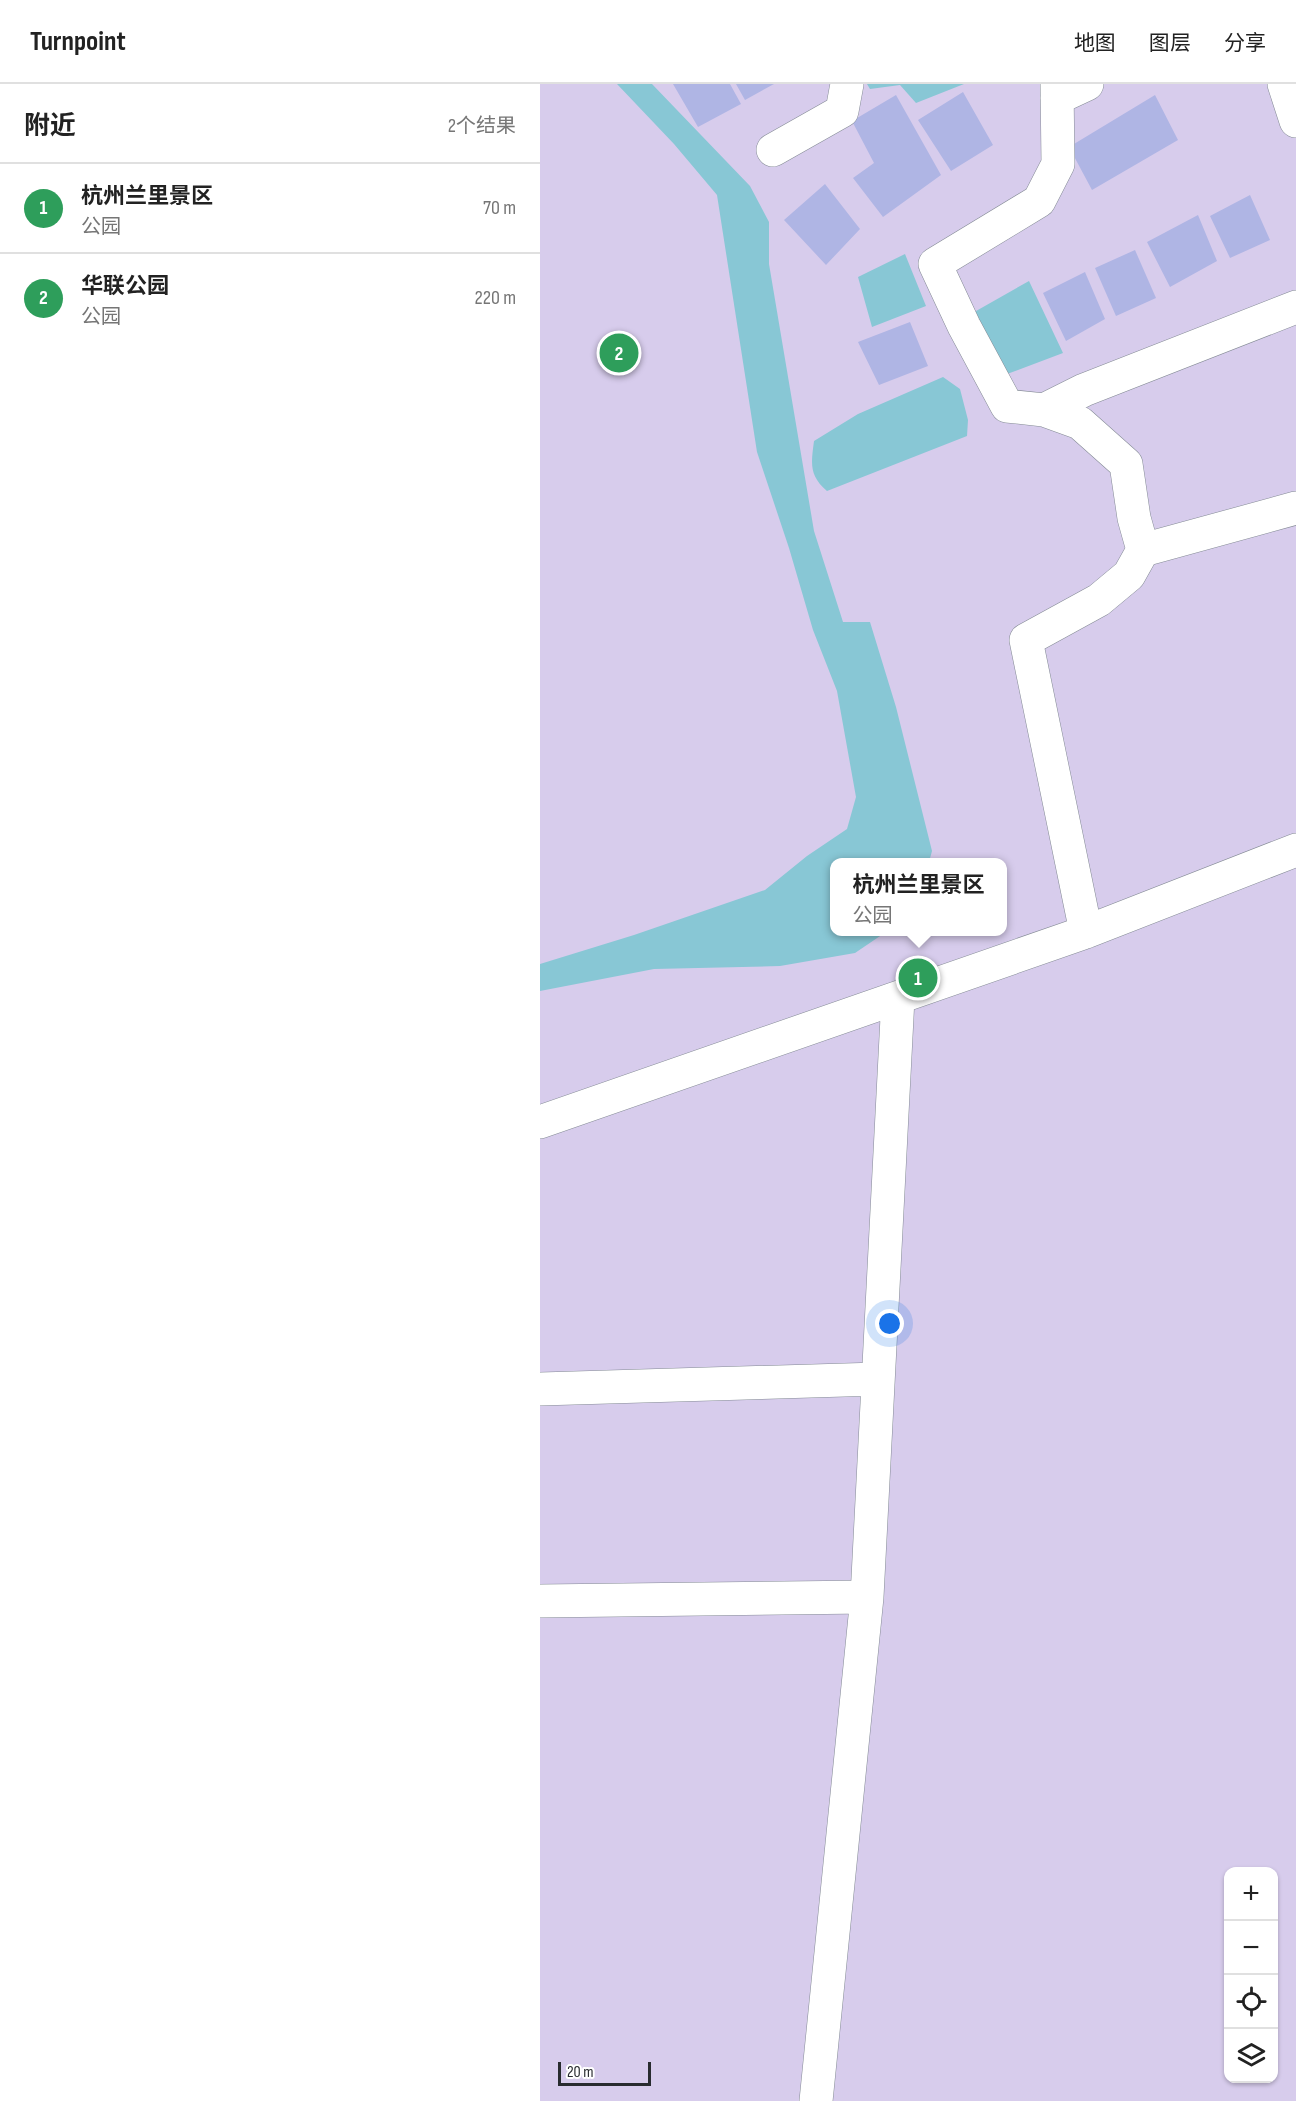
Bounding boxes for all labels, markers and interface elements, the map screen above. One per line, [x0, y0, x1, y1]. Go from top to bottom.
text: Turnpoint [30, 25, 126, 58]
text: 地图 [1074, 31, 1116, 56]
text: 图层 [1149, 31, 1191, 56]
text: 分享 [1224, 31, 1266, 56]
text: 附近 [24, 111, 76, 142]
text: 2个结果 [448, 114, 516, 138]
text: 杭州兰里景区 [81, 183, 213, 210]
text: 1 [40, 196, 47, 220]
text: 70 m [483, 196, 516, 220]
text: 公园 [81, 215, 121, 239]
text: 华联公园 [81, 273, 169, 300]
text: 2 [39, 286, 48, 310]
text: 220 m [475, 286, 516, 310]
text: 公园 [81, 305, 121, 329]
pin: 2 [600, 330, 638, 376]
popup [830, 858, 1007, 936]
text: 杭州兰里景区 [852, 872, 985, 899]
text: 公园 [852, 904, 892, 928]
pin: 1 [898, 956, 938, 1000]
your location [875, 1309, 904, 1338]
map controls [1224, 1867, 1278, 2083]
button: + [1224, 1867, 1278, 1921]
button: − [1224, 1921, 1278, 1975]
button: locate [1224, 1975, 1278, 2029]
button: layers [1224, 2029, 1278, 2083]
scale bar [558, 2059, 651, 2086]
text: 20 m [567, 2063, 594, 2082]

